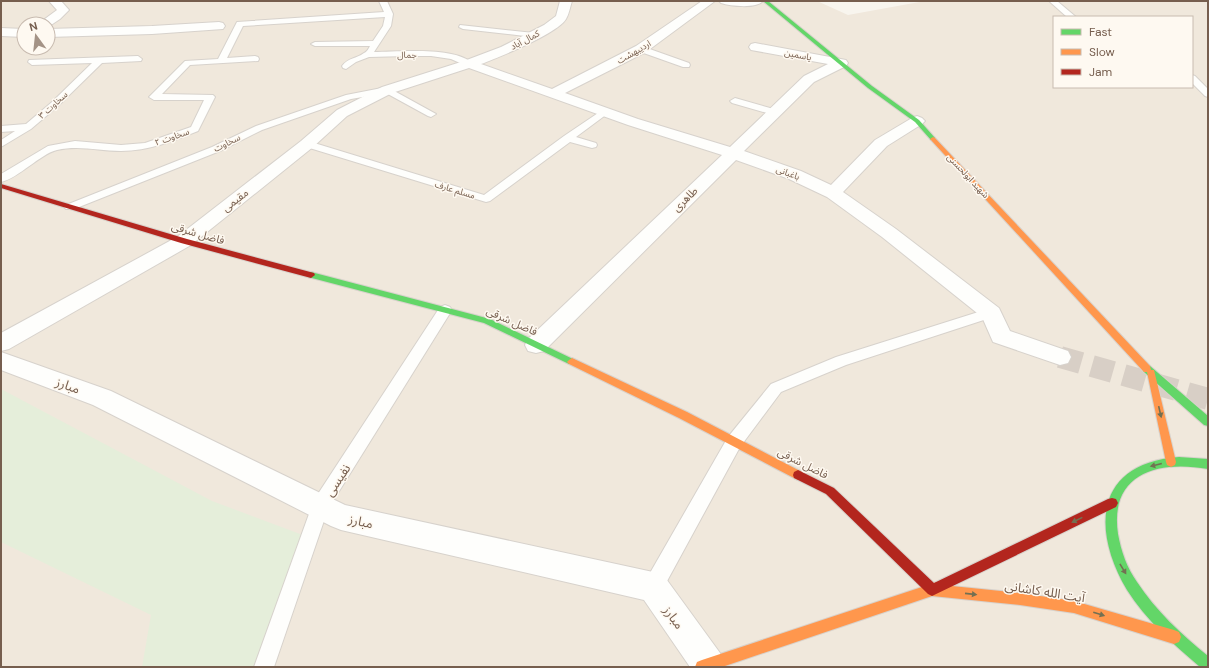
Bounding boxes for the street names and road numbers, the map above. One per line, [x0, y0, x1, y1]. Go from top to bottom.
street label: کمال آباد [508, 27, 542, 53]
street label: اردیبهشت [615, 37, 653, 67]
street label: یاسمین [783, 46, 813, 64]
street label: جمال [397, 49, 417, 61]
street label: سخاوت ۳ [36, 89, 70, 121]
street label: سخاوت ۲ [153, 125, 191, 149]
street label: سخاوت [212, 131, 242, 155]
street label: شهید ابولحسنی [944, 151, 992, 201]
street label: باغبانی [774, 163, 802, 183]
street label: مسلم عارف [433, 178, 477, 203]
street label: طاهری [669, 184, 701, 214]
street label: مقیمی [219, 185, 251, 215]
street label: فاضل شرقی [170, 219, 226, 247]
street label: فاضل شرقی [484, 303, 540, 339]
street label: مبارز [52, 373, 82, 398]
street label: فاضل شرقی [775, 444, 831, 482]
street label: نفیسی [321, 461, 354, 500]
street label: مبارز [346, 510, 375, 533]
street label: آیت الله کاشانی [1004, 577, 1087, 606]
street label: مبارز [659, 602, 688, 632]

